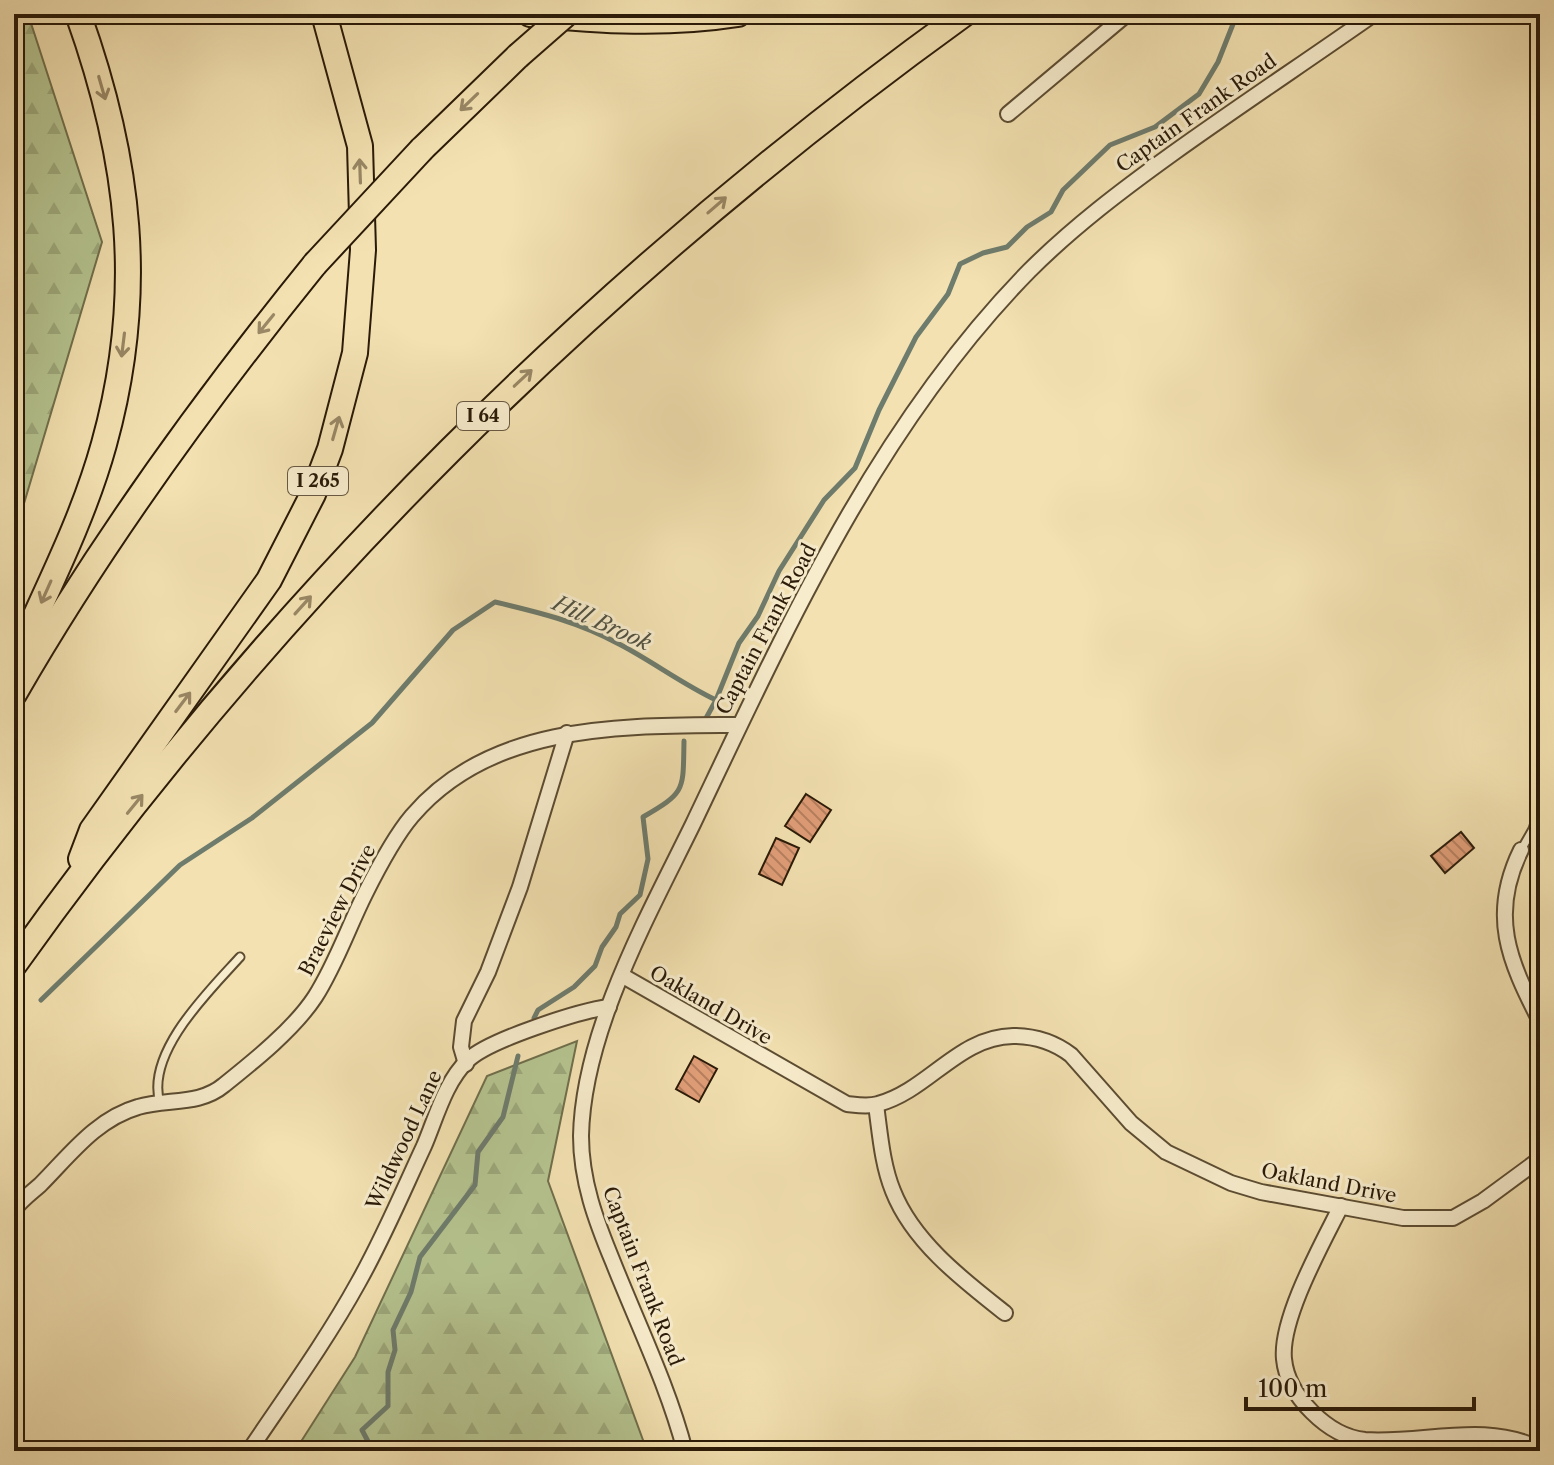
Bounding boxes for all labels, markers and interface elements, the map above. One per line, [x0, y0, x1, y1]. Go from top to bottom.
street label: Captain Frank Road [1111, 49, 1281, 177]
one-way arrow [96, 75, 110, 100]
one-way arrow [460, 92, 480, 110]
one-way arrow [353, 158, 368, 185]
one-way arrow [706, 196, 726, 214]
one-way arrow [257, 314, 275, 334]
one-way arrow [115, 332, 130, 357]
one-way arrow [513, 369, 533, 388]
road number: I 64 [457, 402, 509, 430]
one-way arrow [330, 416, 344, 441]
road number: I 265 [288, 467, 348, 495]
street label: Captain Frank Road [711, 539, 821, 719]
one-way arrow [37, 579, 52, 604]
water label: Hill Brook [547, 588, 656, 657]
one-way arrow [293, 595, 312, 616]
one-way arrow [174, 692, 191, 713]
one-way arrow [127, 794, 144, 815]
street label: Braeview Drive [293, 840, 381, 980]
street label: Oakland Drive [646, 960, 776, 1050]
street label: Wildwood Lane [361, 1066, 447, 1215]
street label: Oakland Drive [1259, 1158, 1399, 1208]
street label: Captain Frank Road [598, 1183, 688, 1369]
scale bar [1246, 1361, 1474, 1411]
text: 100 m [1258, 1374, 1327, 1403]

